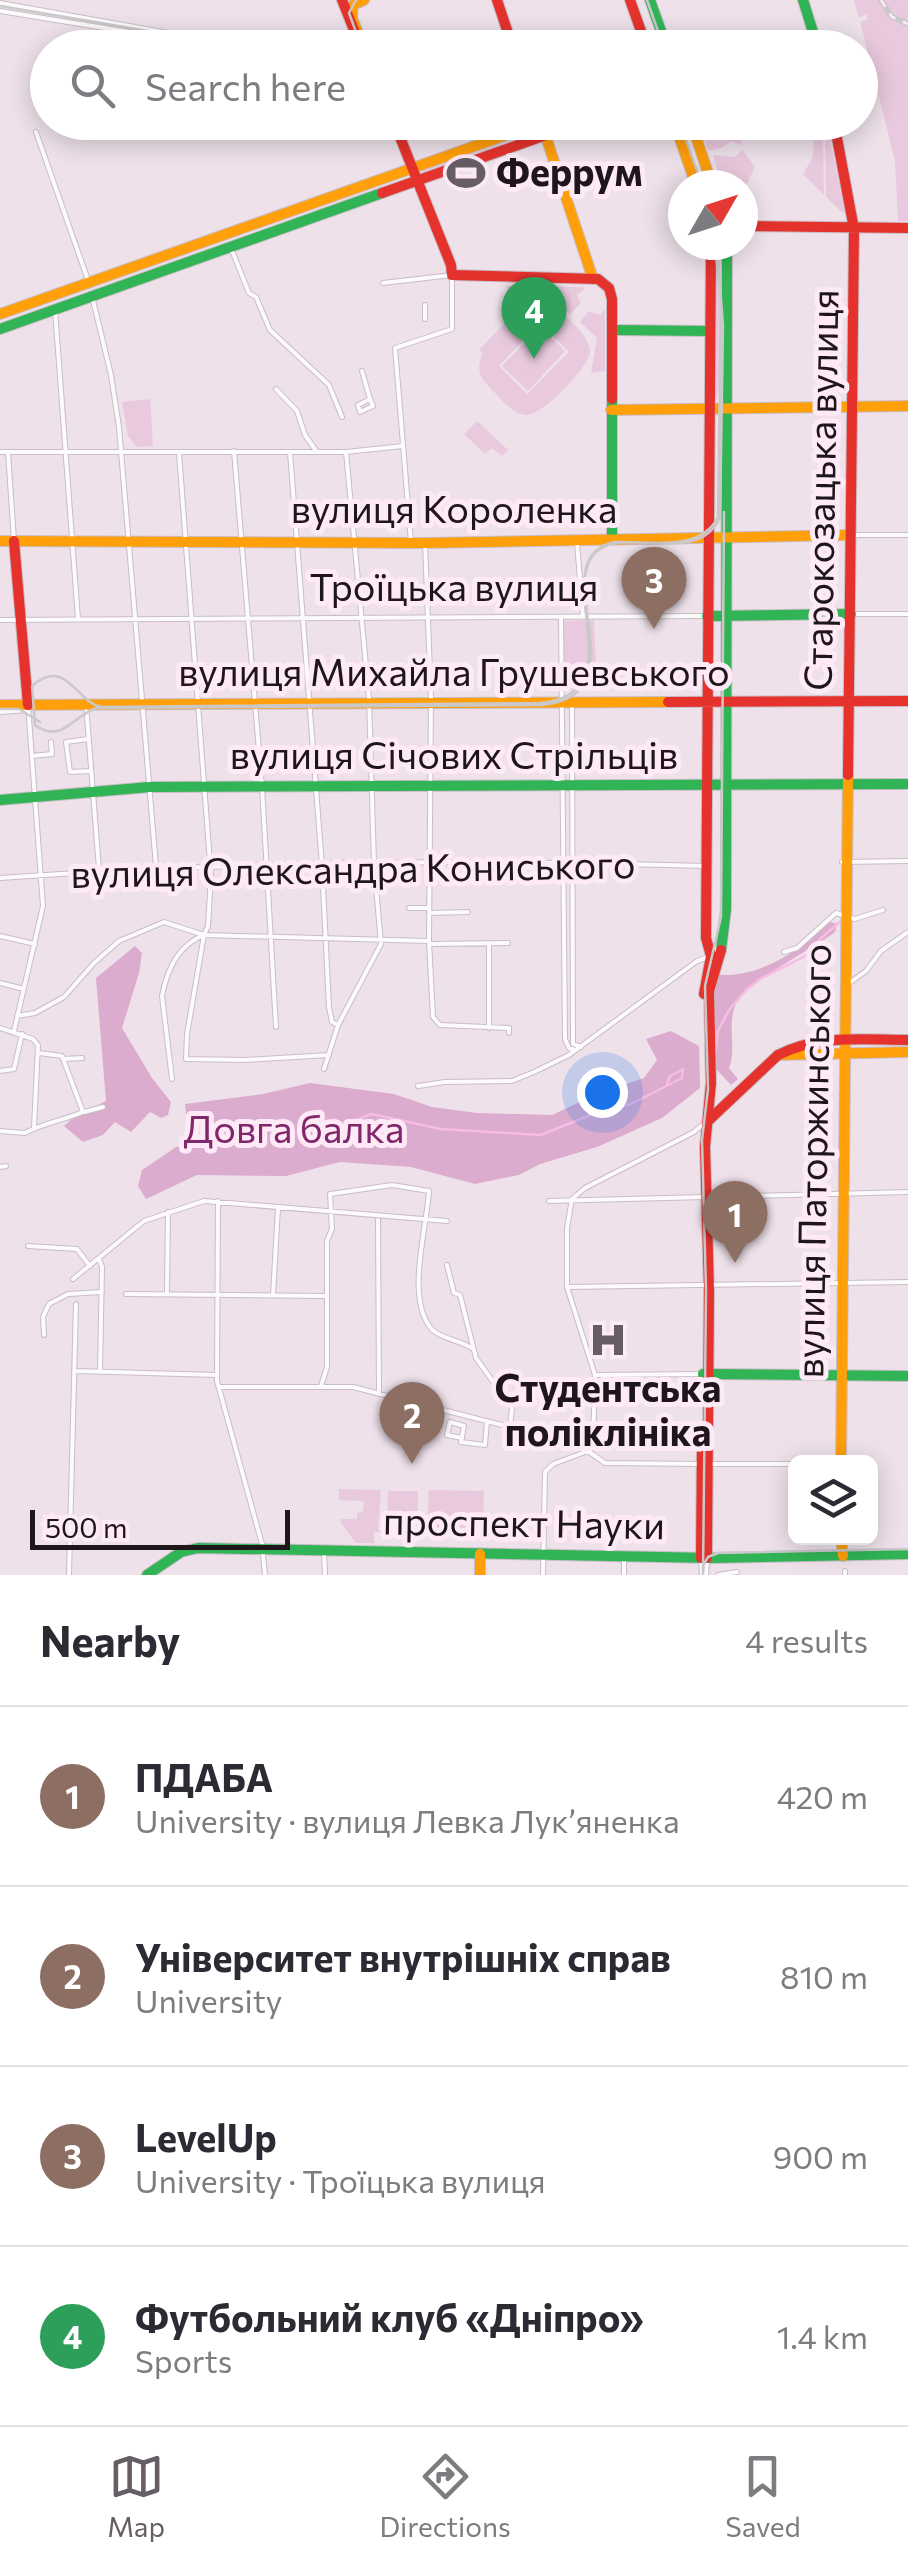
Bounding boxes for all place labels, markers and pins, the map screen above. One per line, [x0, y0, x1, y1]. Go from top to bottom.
place label: Феррум [496, 147, 643, 194]
sports icon: Феррум [445, 152, 487, 194]
pin: 4 [502, 276, 566, 359]
pin: 3 [622, 546, 686, 629]
pin: 1 [702, 1180, 768, 1263]
hospital icon: Студентська поліклініка [587, 1319, 629, 1361]
place label: Студентська поліклініка [495, 1363, 721, 1454]
pin: 2 [380, 1382, 444, 1464]

